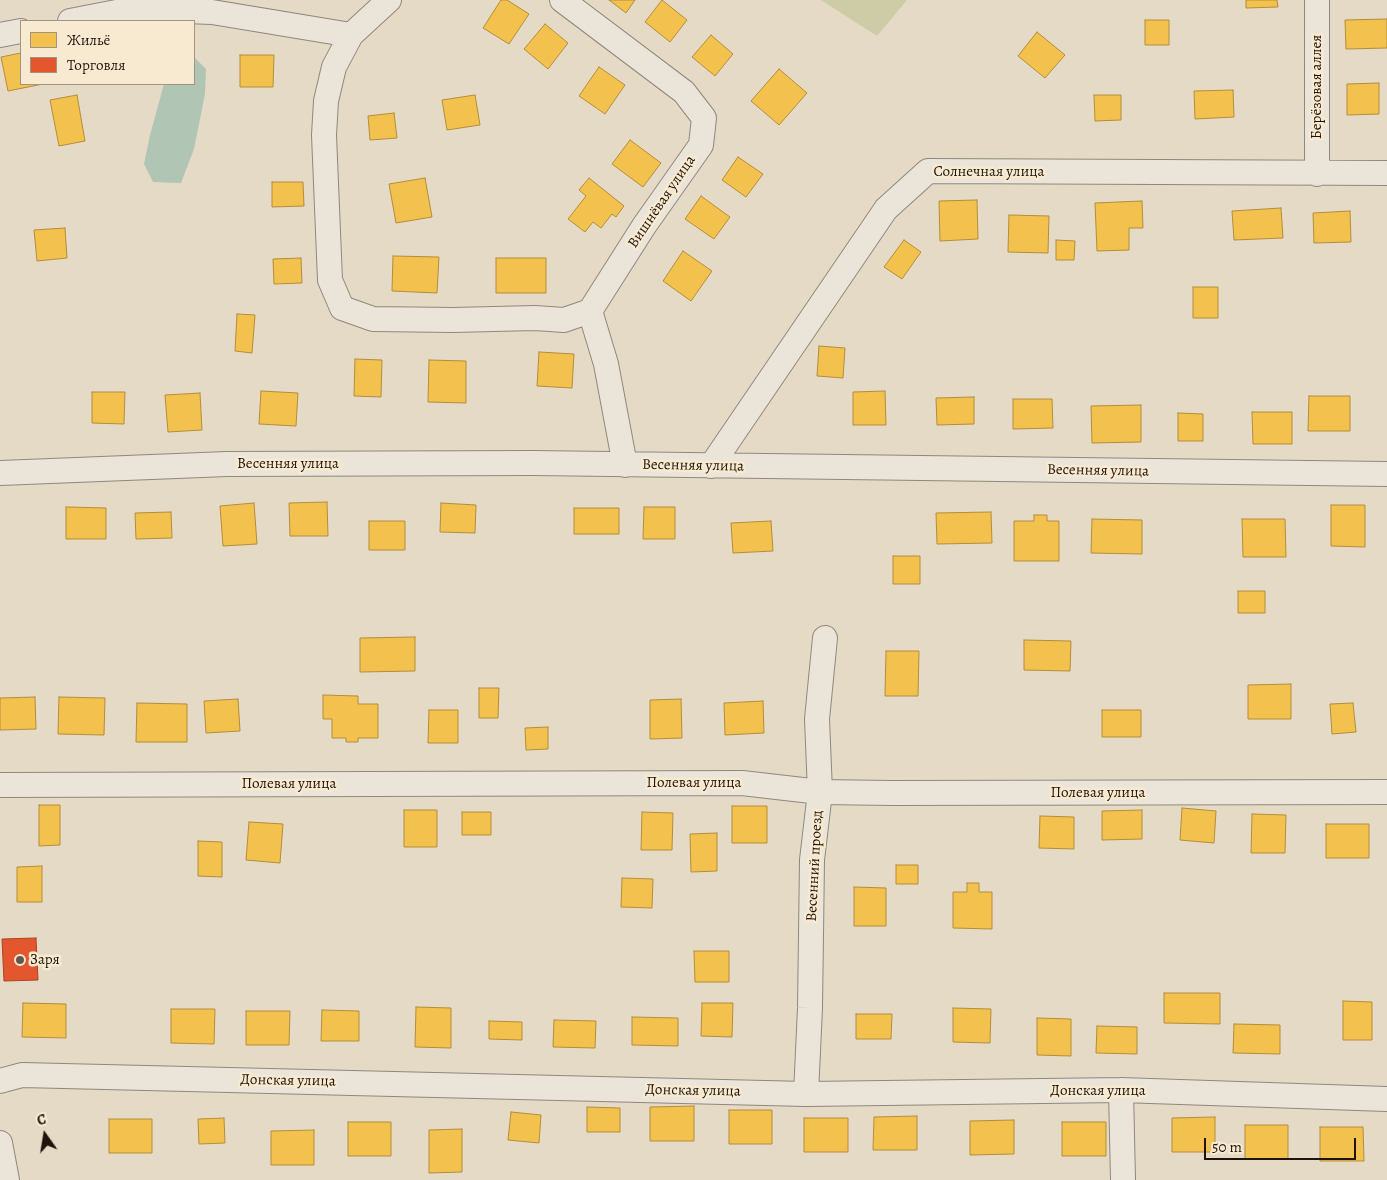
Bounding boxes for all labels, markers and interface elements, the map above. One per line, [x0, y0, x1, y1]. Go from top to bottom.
legend [20, 20, 195, 85]
text: Жильё [67, 30, 110, 50]
street label: Берёзовая аллея [1308, 35, 1326, 139]
text: Торговля [67, 55, 125, 75]
street label: Вишнёвая улица [624, 152, 700, 252]
street label: Солнечная улица [933, 163, 1045, 181]
street label: Весенняя улица [237, 455, 339, 473]
street label: Весенняя улица [642, 456, 744, 476]
street label: Весенняя улица [1047, 461, 1149, 481]
street label: Полевая улица [647, 774, 741, 792]
street label: Полевая улица [242, 775, 336, 793]
street label: Полевая улица [1051, 784, 1145, 802]
street label: Весенний проезд [803, 810, 827, 922]
place label: Заря [30, 951, 60, 969]
marker: Заря [14, 954, 26, 966]
street label: Донская улица [240, 1071, 336, 1091]
street label: Донская улица [645, 1081, 741, 1101]
street label: Донская улица [1050, 1082, 1146, 1100]
north arrow [20, 1110, 70, 1160]
text: С [35, 1110, 48, 1130]
scale bar [1207, 1128, 1360, 1160]
text: 50 m [1212, 1137, 1242, 1157]

